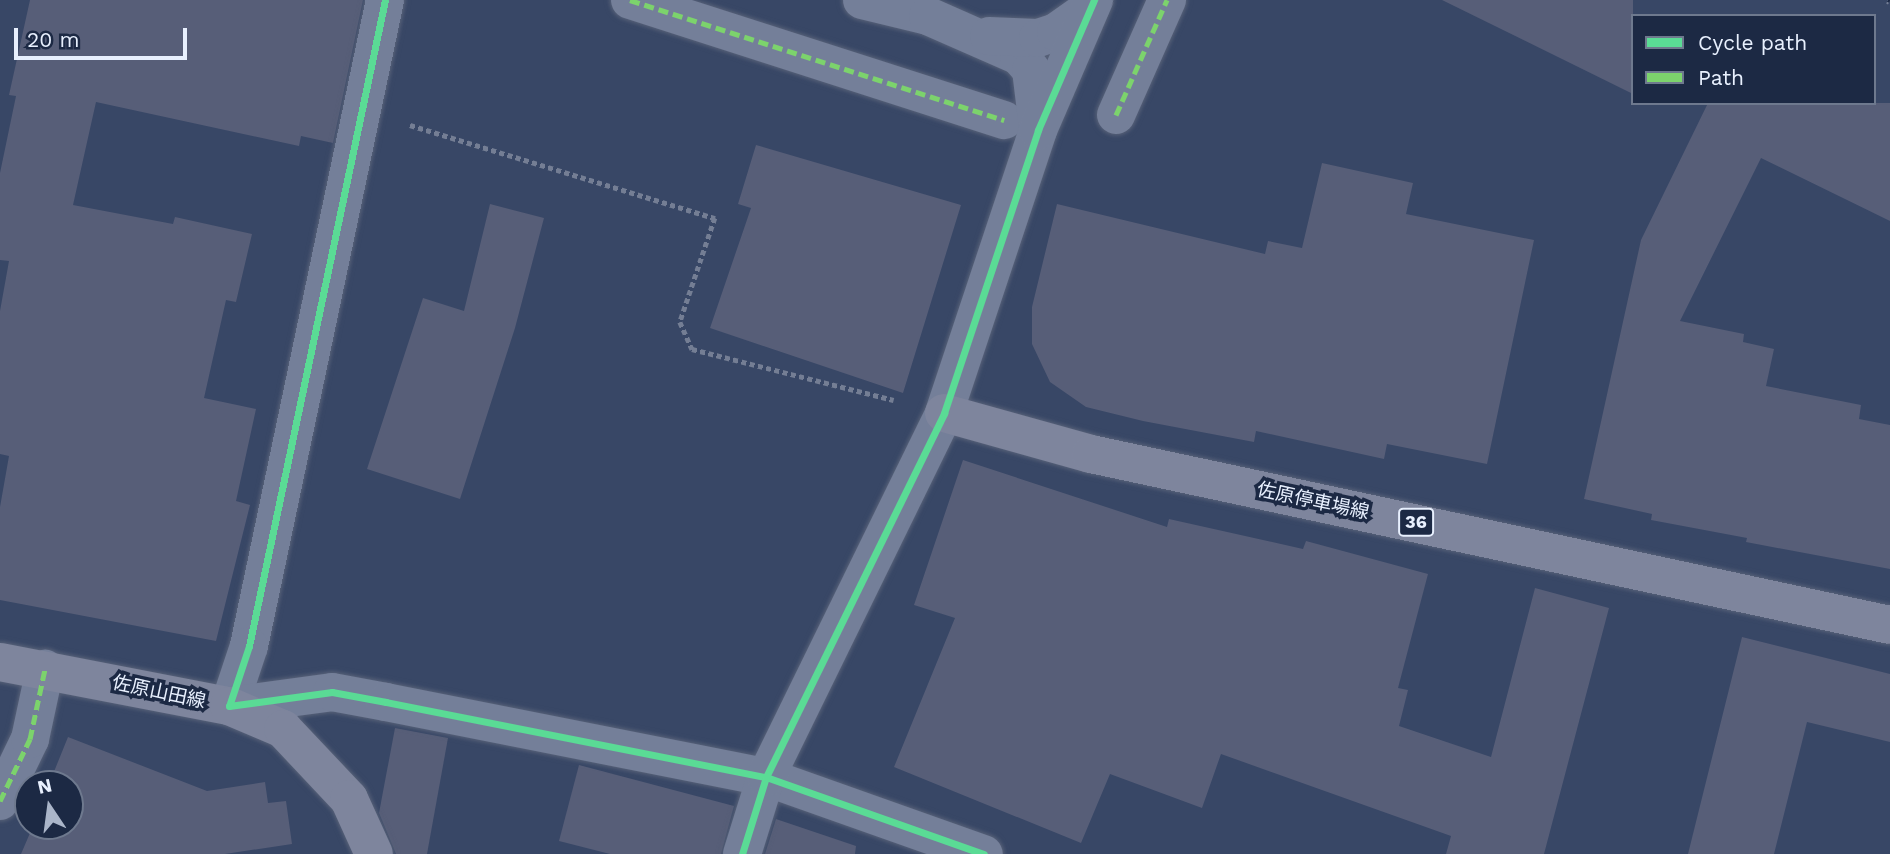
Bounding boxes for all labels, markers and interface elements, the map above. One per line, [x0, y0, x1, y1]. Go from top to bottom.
scale bar [18, 14, 191, 58]
legend [1631, 14, 1876, 105]
text: 20 m [27, 27, 79, 52]
text: Cycle path [1698, 30, 1807, 55]
text: Path [1698, 65, 1744, 90]
street label: 佐原停車場線 [1255, 478, 1371, 524]
road number: 36 [1397, 508, 1435, 536]
street label: 佐原山田線 [110, 671, 208, 713]
north arrow [14, 770, 84, 840]
text: N [35, 773, 54, 799]

